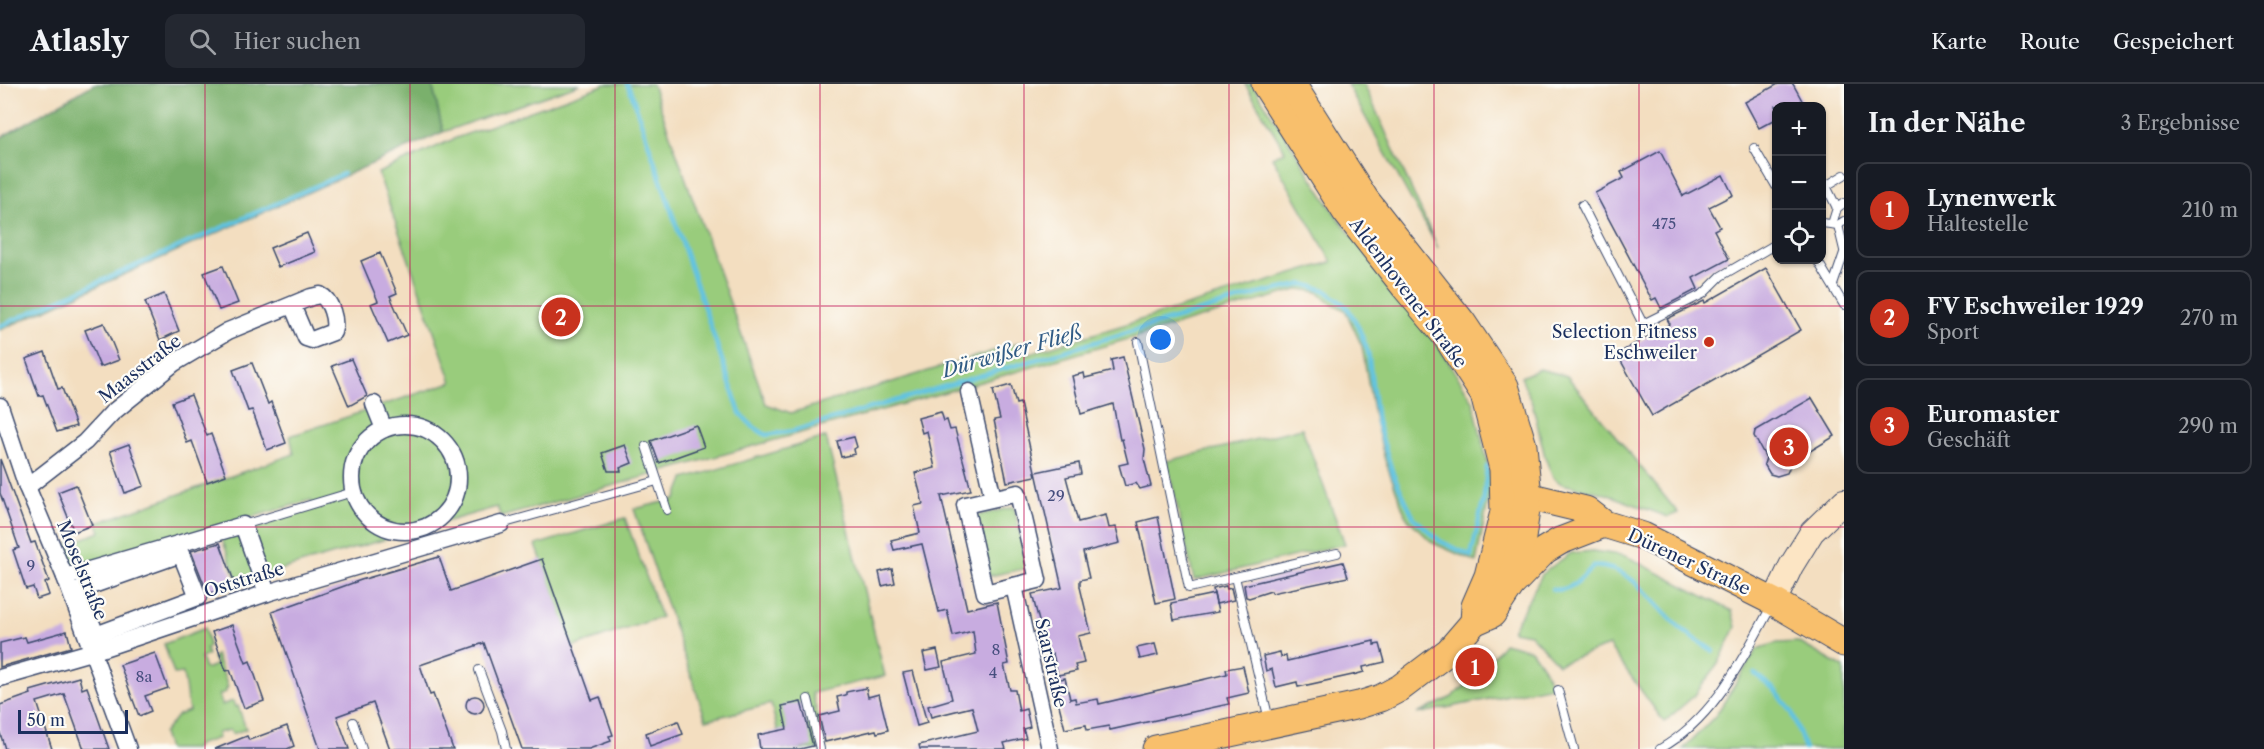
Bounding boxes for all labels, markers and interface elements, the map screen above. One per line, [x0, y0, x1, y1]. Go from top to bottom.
search box [165, 14, 585, 68]
text: Atlasly [30, 24, 129, 58]
icon: search [186, 25, 219, 58]
text: Hier suchen [234, 28, 361, 55]
text: Karte [1931, 29, 1987, 54]
text: Route [2020, 29, 2080, 54]
text: Gespeichert [2113, 29, 2234, 54]
map controls [1772, 102, 1826, 264]
button: + [1772, 102, 1826, 156]
text: In der Nähe [1868, 107, 2025, 139]
text: 3 Ergebnisse [2121, 111, 2240, 135]
button: − [1772, 156, 1826, 210]
text: Lynenwerk [1927, 185, 2056, 212]
text: 1 [1885, 198, 1894, 222]
text: 210 m [2181, 198, 2238, 222]
button: locate [1772, 210, 1826, 264]
text: Haltestelle [1927, 212, 2029, 236]
street label: Aldenhovener Straße [1344, 213, 1472, 372]
house number: 475 [1652, 214, 1676, 233]
text: FV Eschweiler 1929 [1927, 293, 2144, 320]
pin: 2 [542, 294, 580, 340]
text: 2 [1884, 306, 1895, 330]
text: 270 m [2180, 306, 2238, 330]
water label: Dürwißer Fließ [937, 319, 1085, 383]
text: Sport [1927, 320, 1979, 344]
place label: Selection Fitness Eschweiler [1552, 321, 1697, 364]
your location [1146, 325, 1175, 354]
street label: Maasstraße [94, 330, 186, 408]
marker: Selection Fitness Eschweiler [1702, 335, 1716, 349]
text: Euromaster [1927, 401, 2060, 428]
text: 3 [1884, 414, 1895, 438]
text: 290 m [2178, 414, 2238, 438]
pin: 3 [1770, 424, 1808, 470]
text: Geschäft [1927, 428, 2010, 452]
house number: 29 [1047, 486, 1065, 505]
street label: Moselstraße [52, 517, 112, 623]
street label: Dürener Straße [1624, 524, 1754, 600]
house number: 9 [27, 556, 35, 575]
street label: Oststraße [201, 557, 287, 603]
street label: Saarstraße [1030, 616, 1072, 710]
house number: 8 [992, 640, 1001, 659]
pin: 1 [1456, 644, 1494, 690]
house number: 4 [989, 663, 997, 682]
house number: 8a [136, 667, 152, 686]
scale bar [18, 707, 128, 734]
text: 50 m [27, 710, 65, 730]

